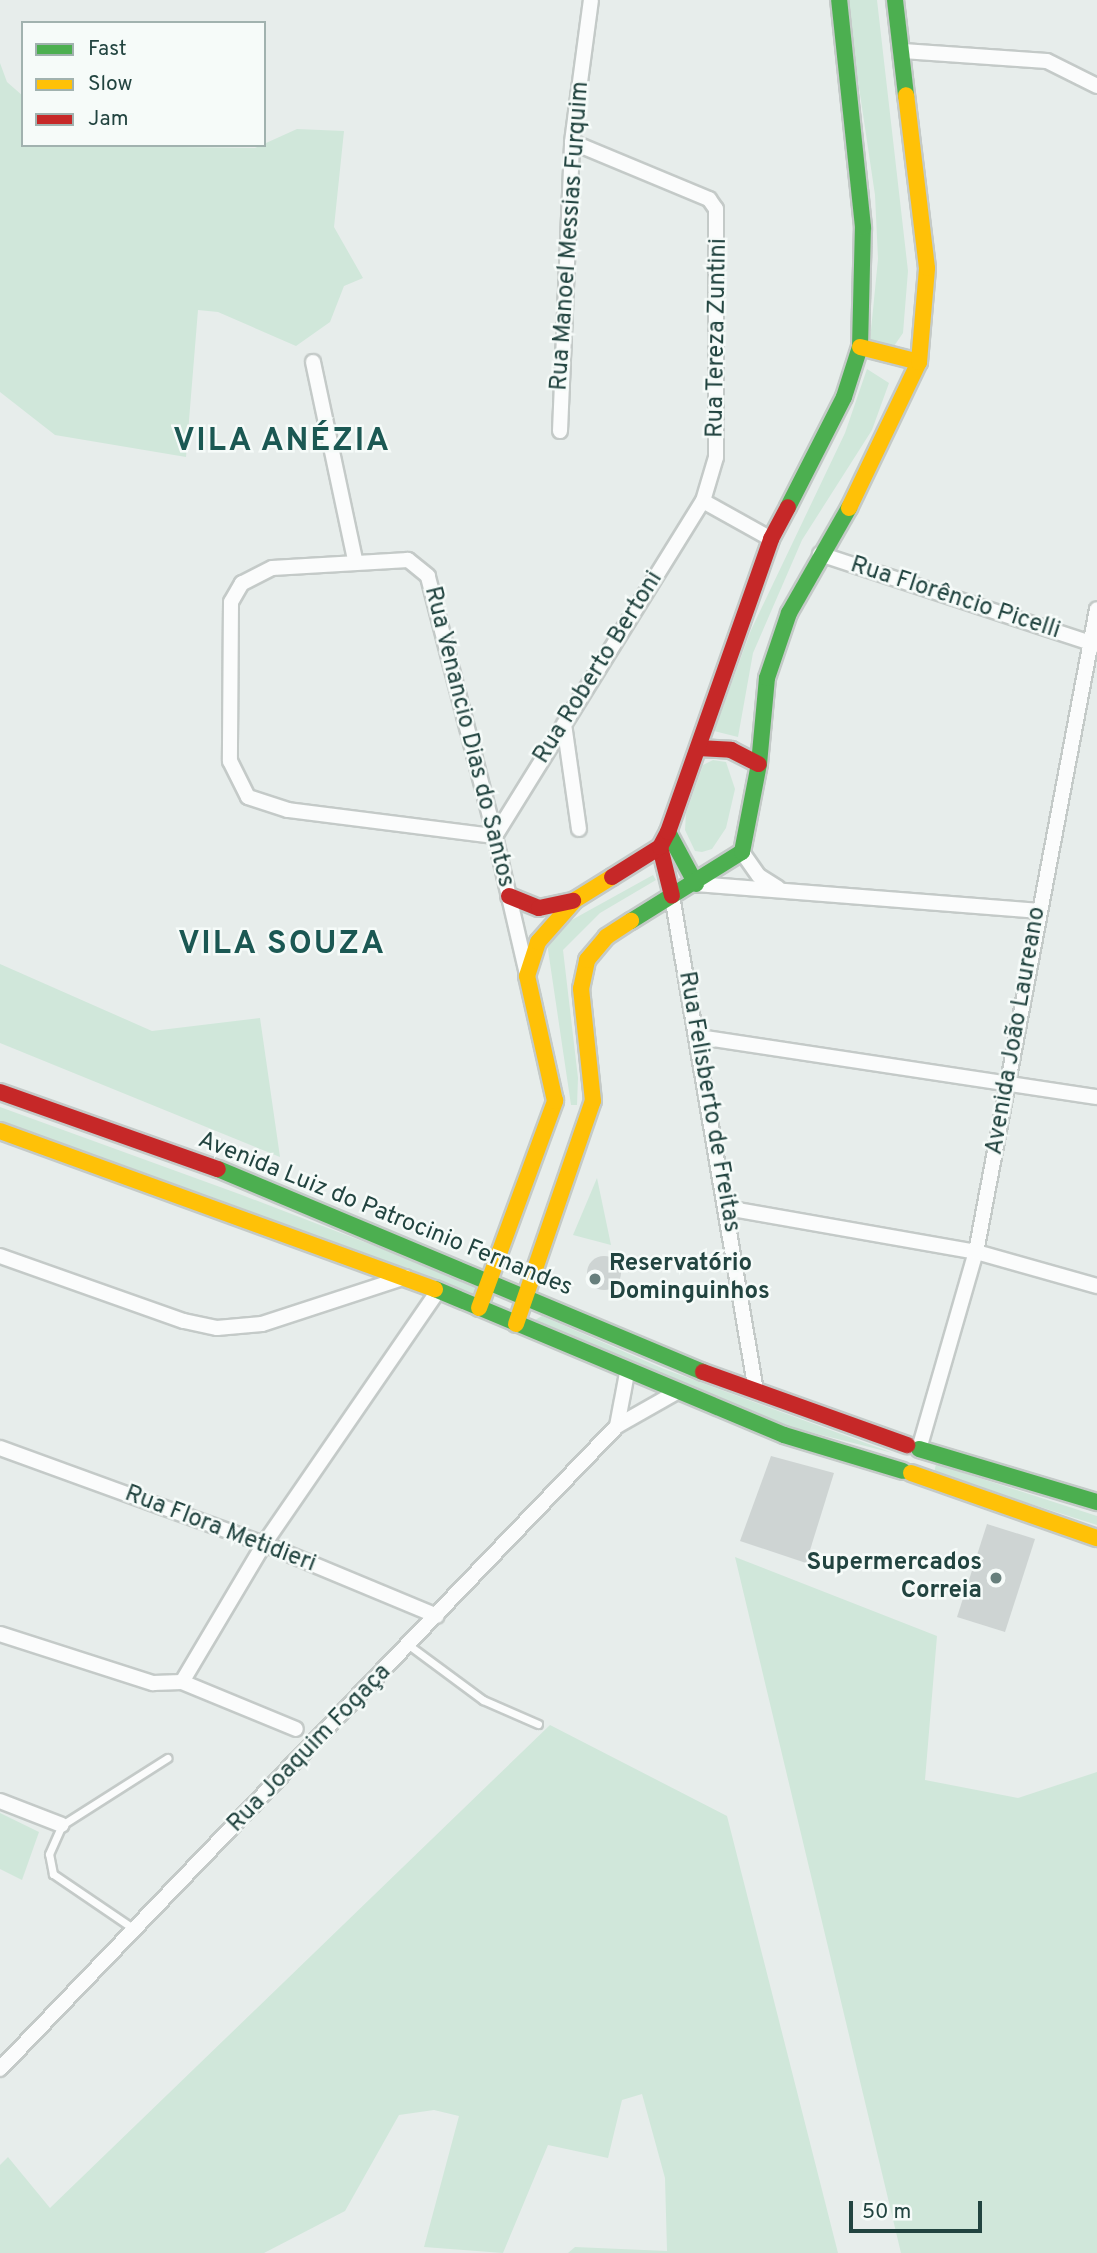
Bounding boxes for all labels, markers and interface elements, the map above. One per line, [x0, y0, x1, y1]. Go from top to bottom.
legend [21, 21, 266, 147]
text: Fast [88, 36, 127, 63]
text: Slow [88, 71, 133, 98]
street label: Rua Manoel Messias Furquim [546, 80, 596, 392]
text: Jam [88, 106, 129, 133]
street label: Rua Tereza Zuntini [702, 237, 734, 439]
district label: VILA ANÉZIA [173, 423, 391, 461]
street label: Rua Florêncio Picelli [846, 551, 1064, 647]
street label: Rua Roberto Bertoni [528, 566, 670, 770]
street label: Rua Venancio Dias do Santos [417, 583, 519, 891]
street label: Avenida João Laureano [981, 905, 1053, 1157]
district label: VILA SOUZA [179, 926, 385, 964]
street label: Rua Felisberto de Freitas [671, 969, 745, 1235]
street label: Avenida Luiz do Patrocinio Fernandes [194, 1127, 576, 1303]
place label: Reservatório Dominguinhos [609, 1251, 770, 1307]
marker: Reservatório Dominguinhos [587, 1271, 603, 1287]
street label: Rua Flora Metidieri [120, 1480, 320, 1580]
place label: Supermercados Correia [807, 1550, 982, 1606]
marker: Supermercados Correia [988, 1570, 1004, 1586]
street label: Rua Joaquim Fogaça [222, 1659, 398, 1839]
scale bar [852, 2186, 985, 2230]
text: 50 m [862, 2199, 911, 2226]

